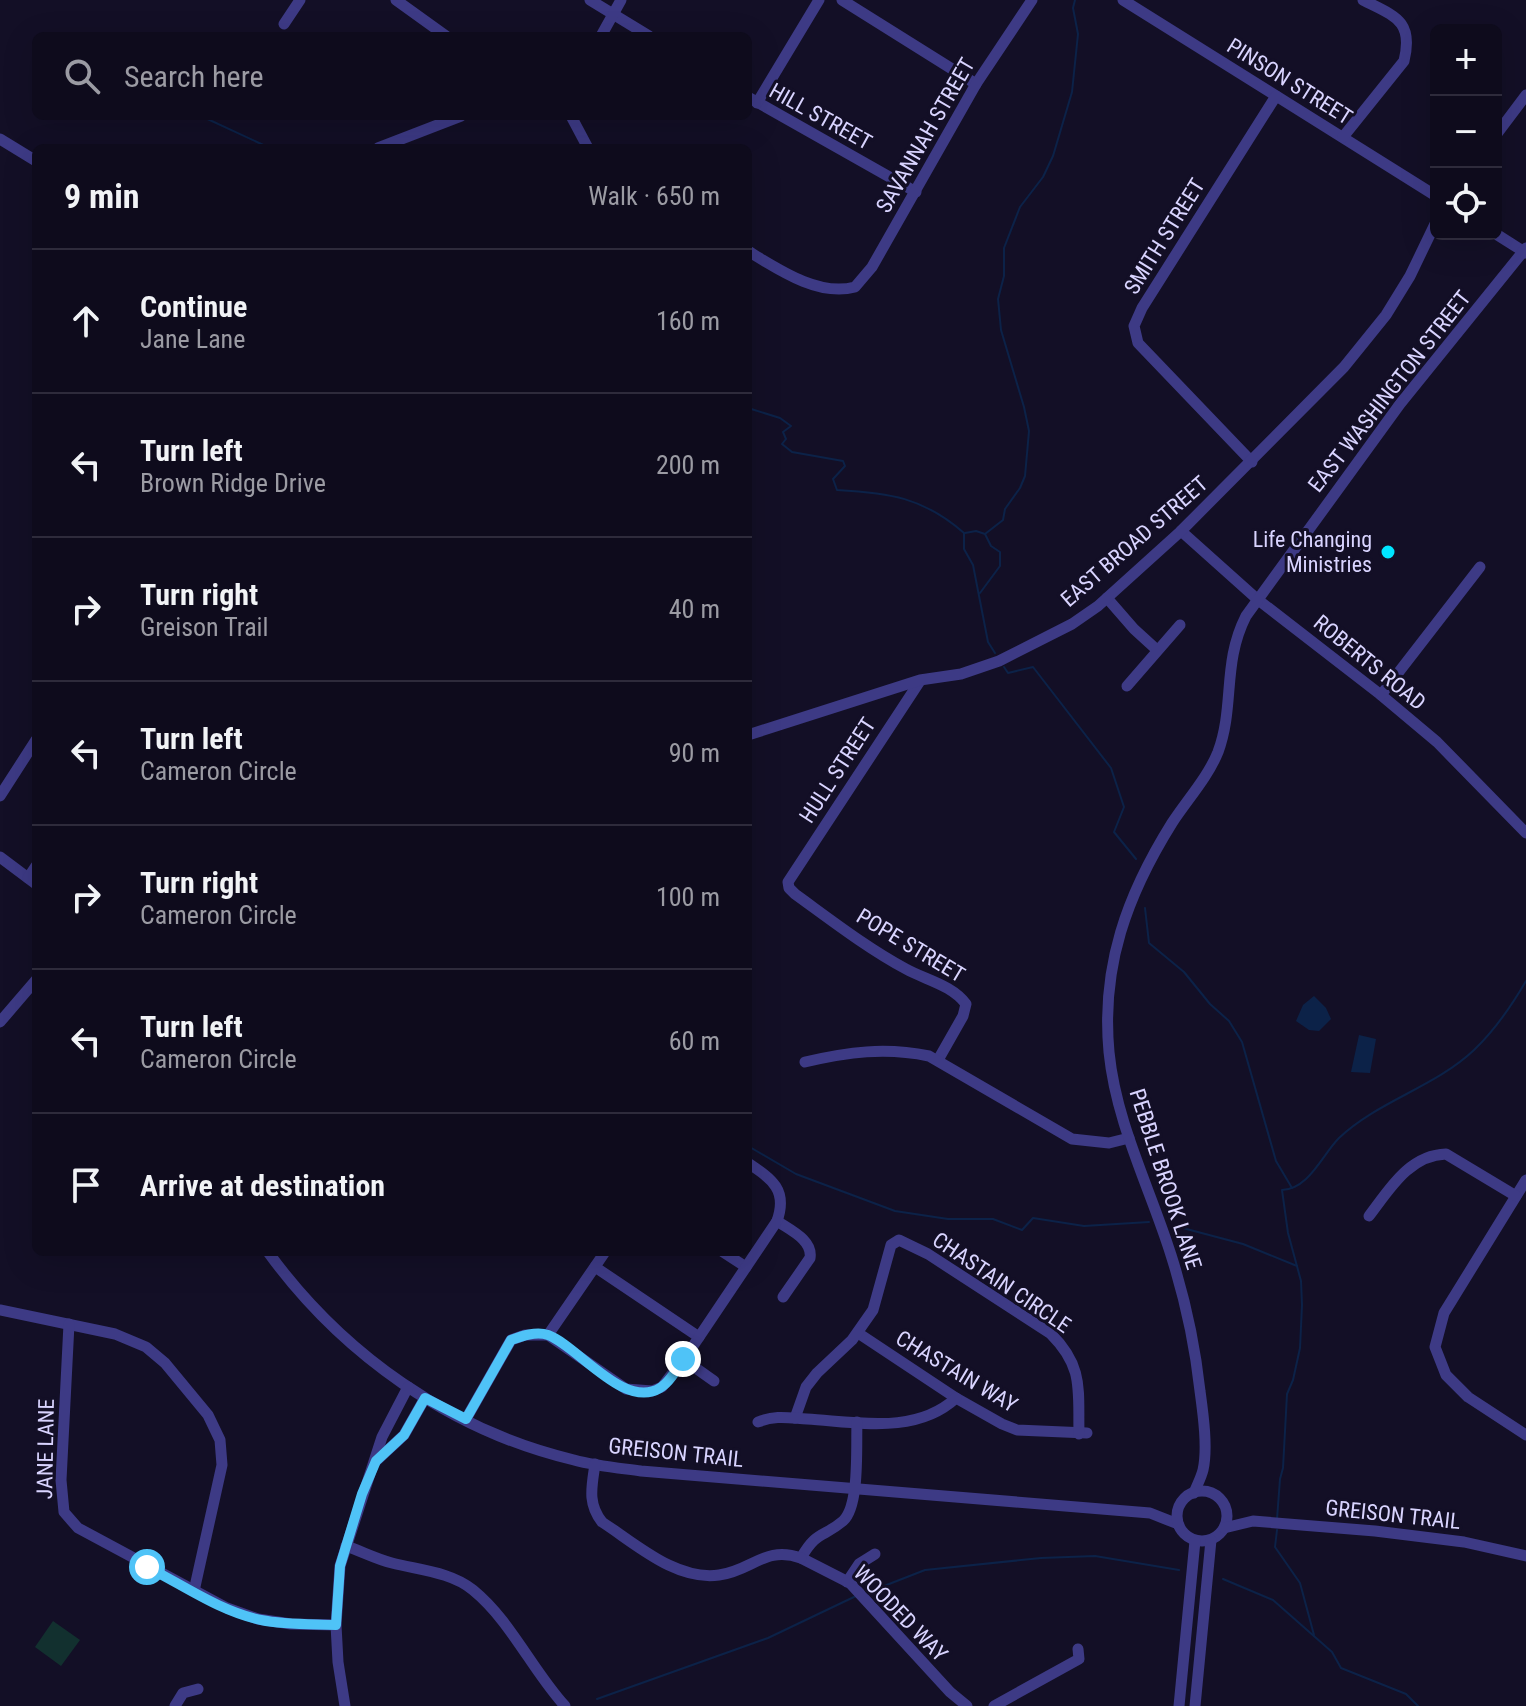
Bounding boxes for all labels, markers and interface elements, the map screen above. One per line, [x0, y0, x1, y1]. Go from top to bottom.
map controls [1430, 24, 1502, 240]
button: + [1430, 24, 1502, 96]
search box [32, 32, 752, 120]
street label: PINSON STREET [1223, 33, 1357, 130]
icon: search [60, 54, 104, 98]
street label: SAVANNAH STREET [871, 54, 980, 217]
text: Search here [124, 59, 264, 94]
street label: HILL STREET [765, 78, 876, 155]
button: − [1430, 96, 1502, 168]
button: locate [1430, 168, 1502, 240]
street label: SMITH STREET [1119, 174, 1210, 299]
text: 9 min [64, 176, 140, 216]
text: Walk · 650 m [588, 181, 720, 211]
street label: EAST WASHINGTON STREET [1303, 286, 1476, 497]
text: Continue [140, 289, 247, 324]
icon: ahead [64, 299, 108, 343]
text: 160 m [656, 306, 720, 336]
text: Jane Lane [140, 324, 245, 354]
text: Turn left [140, 433, 243, 468]
icon: left [64, 443, 108, 487]
text: 200 m [656, 450, 720, 480]
text: Brown Ridge Drive [140, 468, 326, 498]
street label: EAST BROAD STREET [1056, 471, 1213, 612]
place label: Life Changing Ministries [1253, 527, 1372, 577]
marker: Life Changing Ministries [1379, 543, 1397, 561]
text: Turn right [140, 577, 258, 612]
icon: right [64, 587, 108, 631]
text: 40 m [669, 594, 720, 624]
street label: ROBERTS ROAD [1309, 610, 1431, 715]
text: Greison Trail [140, 612, 269, 642]
street label: HULL STREET [794, 713, 881, 827]
text: Turn left [140, 721, 243, 756]
icon: left [64, 731, 108, 775]
text: 90 m [669, 738, 720, 768]
text: Cameron Circle [140, 756, 297, 786]
text: Turn right [140, 865, 258, 900]
icon: right [64, 875, 108, 919]
text: 100 m [656, 882, 720, 912]
text: Cameron Circle [140, 900, 297, 930]
street label: POPE STREET [852, 903, 969, 987]
text: Turn left [140, 1009, 243, 1044]
icon: left [64, 1019, 108, 1063]
text: 60 m [669, 1026, 720, 1056]
text: Cameron Circle [140, 1044, 297, 1074]
street label: PEBBLE BROOK LANE [1124, 1086, 1207, 1273]
icon: arrive [64, 1163, 108, 1207]
text: Arrive at destination [140, 1168, 385, 1203]
street label: CHASTAIN CIRCLE [928, 1227, 1076, 1338]
street label: CHASTAIN WAY [891, 1325, 1022, 1418]
route end [665, 1341, 701, 1377]
street label: JANE LANE [32, 1398, 59, 1500]
street label: GREISON TRAIL [607, 1433, 745, 1472]
street label: GREISON TRAIL [1324, 1495, 1462, 1534]
route start [129, 1549, 165, 1585]
street label: WOODED WAY [849, 1560, 953, 1667]

